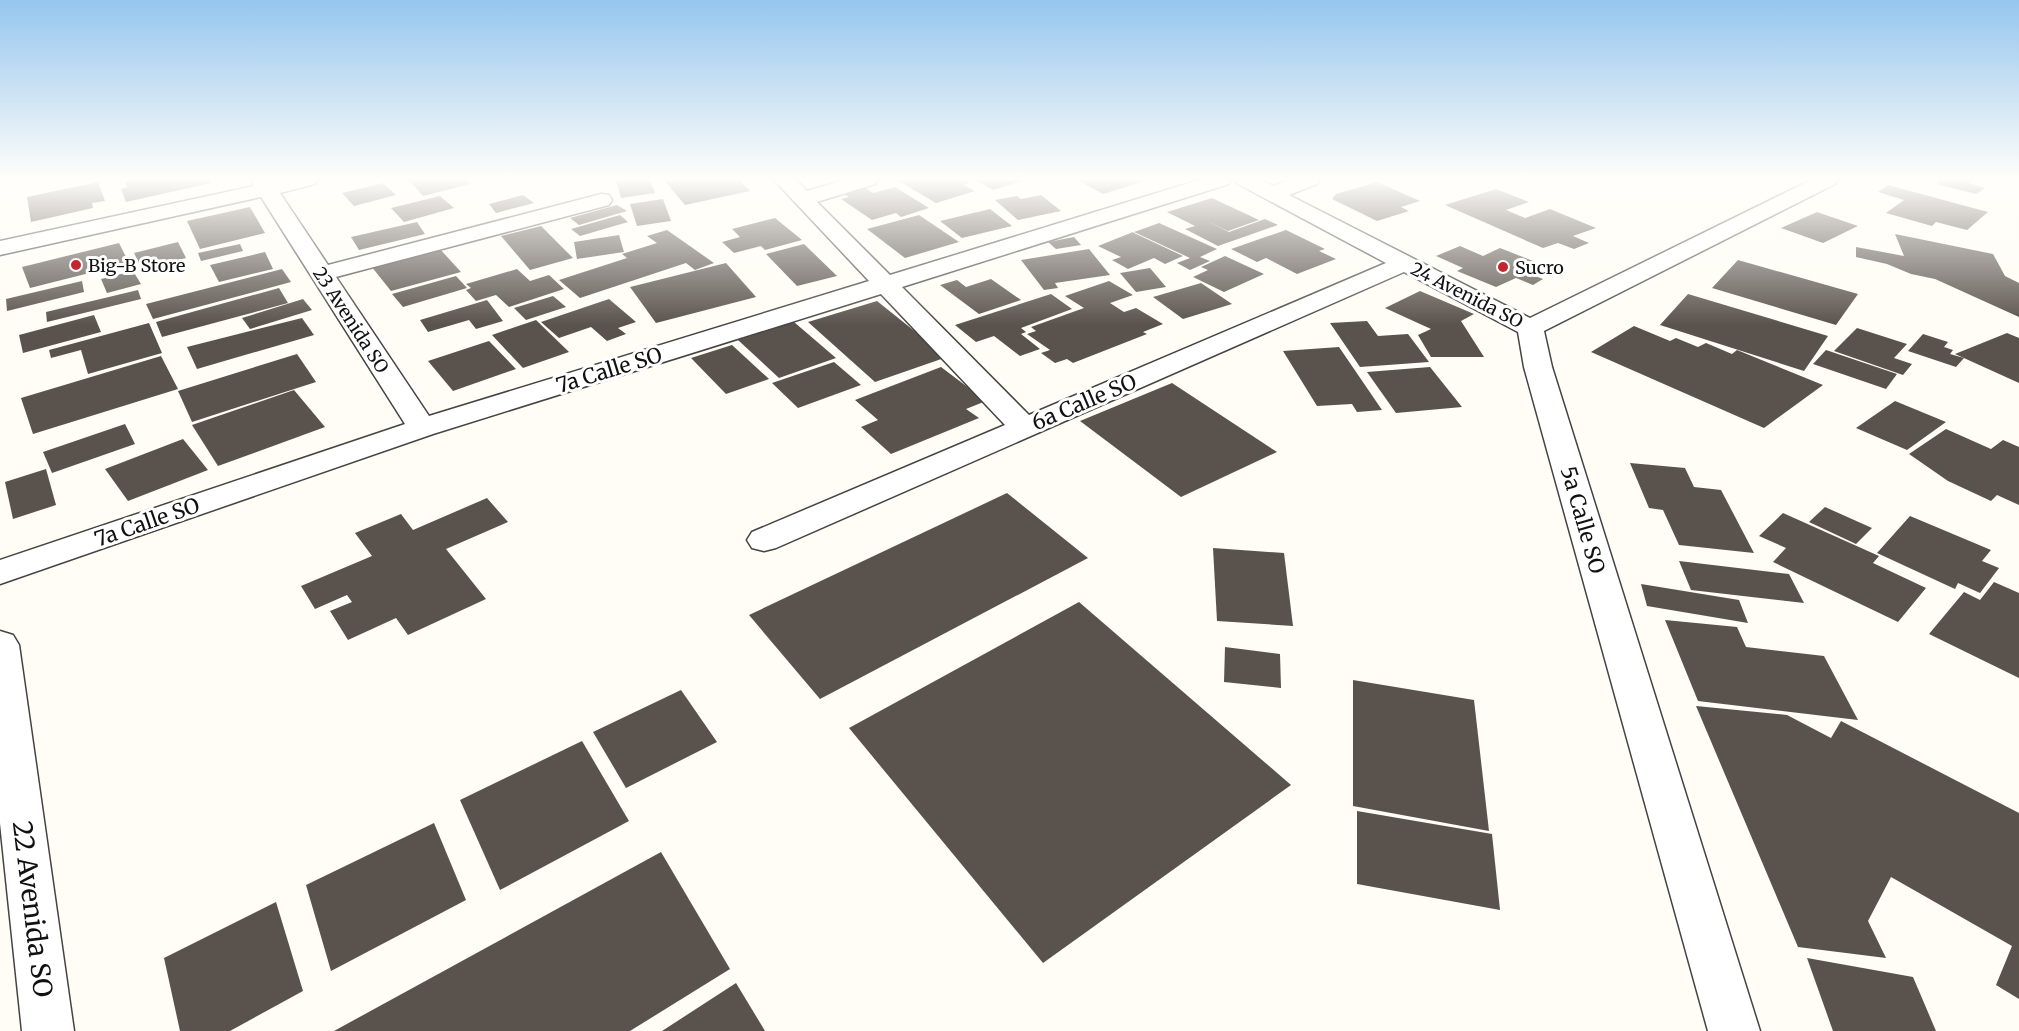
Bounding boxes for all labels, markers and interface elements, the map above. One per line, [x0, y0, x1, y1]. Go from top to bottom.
place label: Big-B Store [88, 254, 185, 277]
place label: Sucro [1515, 256, 1564, 279]
street label: 24 Avenida SO [1407, 257, 1527, 333]
marker: Big-B Store [69, 258, 83, 272]
marker: Sucro [1496, 260, 1510, 274]
street label: 23 Avenida SO [308, 263, 394, 377]
street label: 7a Calle SO [553, 341, 665, 399]
street label: 6a Calle SO [1028, 368, 1140, 436]
street label: 5a Calle SO [1555, 463, 1611, 577]
street label: 7a Calle SO [91, 491, 203, 553]
street label: 22 Avenida SO [6, 819, 60, 999]

